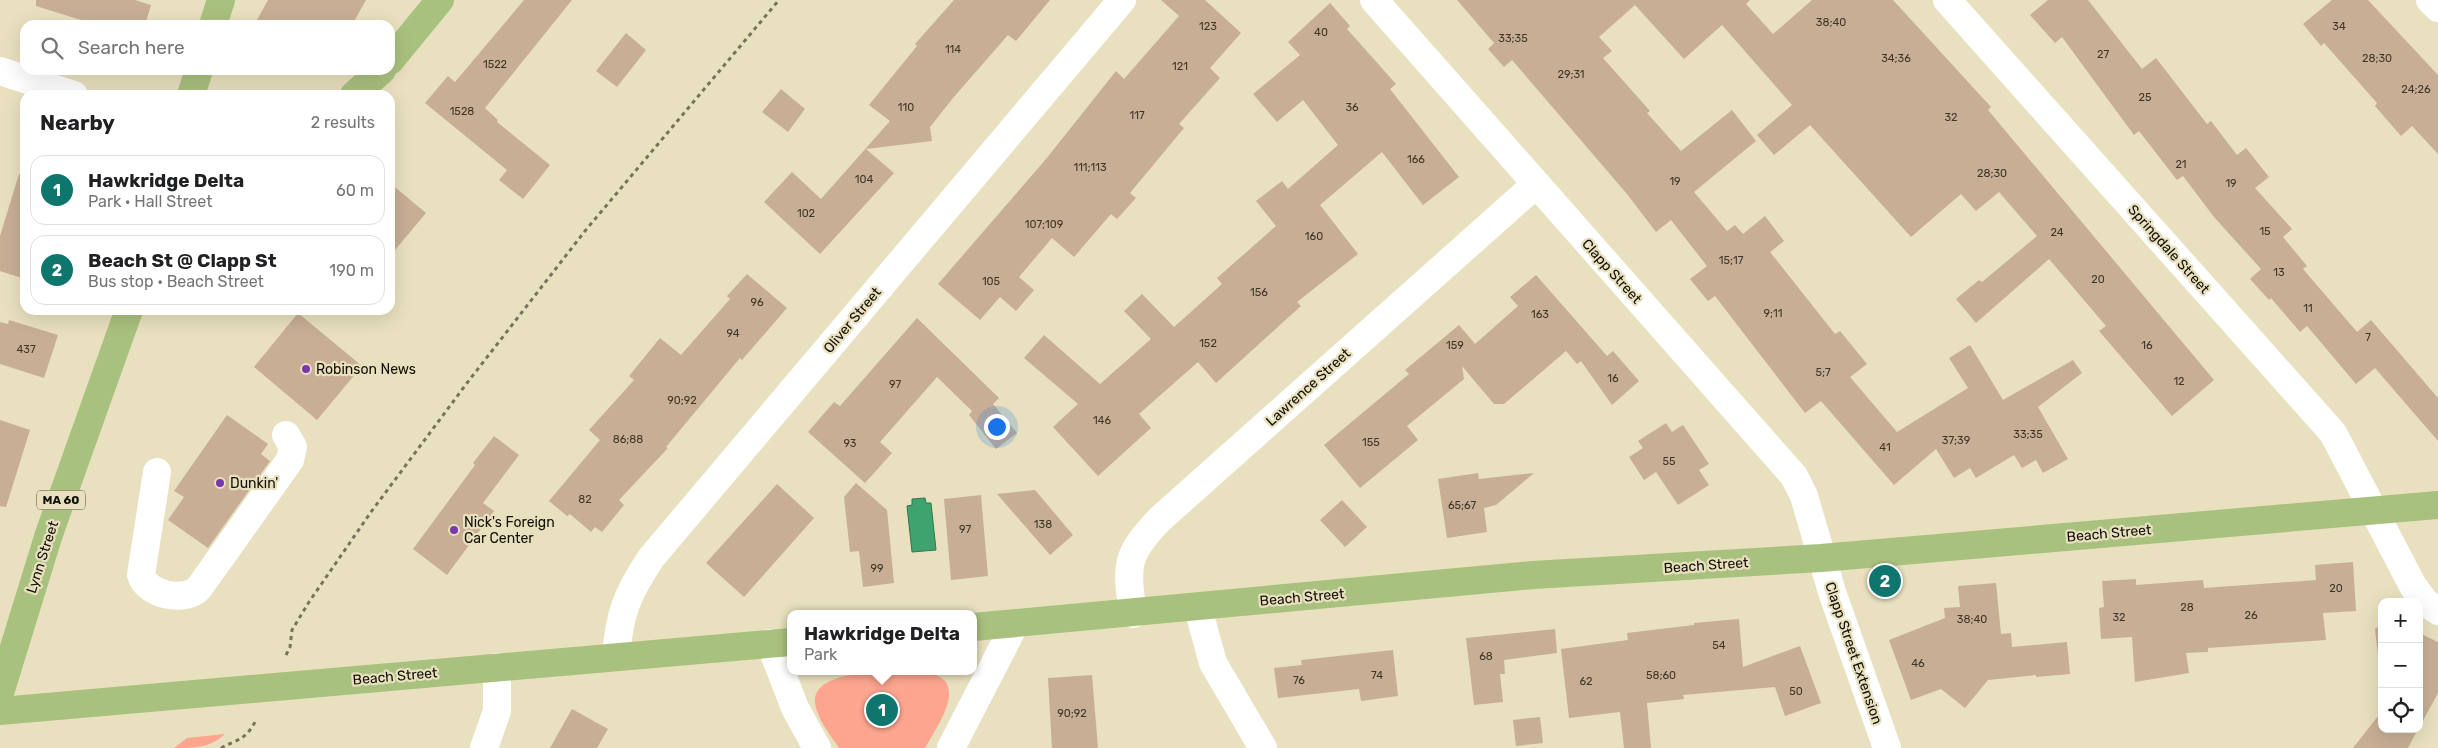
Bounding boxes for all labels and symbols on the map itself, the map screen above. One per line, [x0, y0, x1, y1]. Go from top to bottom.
house number: 38;40 [1816, 16, 1846, 29]
house number: 123 [1199, 20, 1217, 33]
house number: 34 [2332, 20, 2346, 33]
house number: 40 [1314, 26, 1328, 39]
house number: 33;35 [1498, 32, 1528, 45]
house number: 114 [945, 43, 961, 56]
house number: 27 [2097, 48, 2109, 61]
house number: 34;36 [1881, 52, 1911, 65]
house number: 28;30 [2362, 52, 2392, 65]
house number: 1522 [483, 58, 507, 71]
house number: 121 [1172, 60, 1188, 73]
house number: 29;31 [1557, 68, 1585, 81]
house number: 24;26 [2401, 83, 2431, 96]
house number: 25 [2139, 91, 2152, 104]
house number: 110 [898, 101, 914, 114]
house number: 36 [1345, 101, 1359, 114]
house number: 1528 [450, 105, 474, 118]
house number: 117 [1129, 109, 1145, 122]
house number: 32 [1944, 111, 1958, 124]
house number: 166 [1407, 153, 1425, 166]
house number: 21 [2175, 158, 2187, 171]
house number: 111;113 [1073, 161, 1107, 174]
house number: 28;30 [1977, 167, 2007, 180]
house number: 104 [855, 173, 873, 186]
house number: 19 [1669, 175, 1681, 188]
house number: 19 [2225, 177, 2237, 190]
street label: Springdale Street [2124, 201, 2213, 298]
house number: 102 [797, 207, 815, 220]
house number: 107;109 [1025, 218, 1063, 231]
house number: 15 [2259, 225, 2271, 238]
house number: 24 [2050, 226, 2064, 239]
house number: 160 [1305, 230, 1323, 243]
street label: Clapp Street [1578, 236, 1645, 308]
house number: 15;17 [1719, 254, 1744, 267]
house number: 13 [2273, 266, 2285, 279]
house number: 20 [2091, 273, 2105, 286]
house number: 105 [982, 275, 1001, 288]
street label: Oliver Street [820, 284, 885, 357]
house number: 156 [1250, 286, 1268, 299]
house number: 96 [750, 296, 764, 309]
house number: 11 [2303, 302, 2313, 315]
house number: 9;11 [1764, 307, 1782, 320]
house number: 163 [1531, 308, 1549, 321]
house number: 94 [726, 327, 740, 340]
house number: 7 [2365, 331, 2371, 344]
house number: 152 [1199, 337, 1217, 350]
house number: 159 [1446, 339, 1464, 352]
house number: 16 [2141, 339, 2153, 352]
house number: 437 [16, 343, 36, 356]
street label: Lawrence Street [1263, 345, 1354, 430]
place label: Robinson News [316, 361, 416, 378]
marker: Robinson News [300, 363, 312, 375]
house number: 5;7 [1815, 366, 1831, 379]
house number: 16 [1607, 372, 1619, 385]
house number: 12 [2173, 375, 2185, 388]
house number: 97 [889, 378, 901, 391]
house number: 90;92 [667, 394, 697, 407]
your location [984, 414, 1010, 440]
house number: 146 [1093, 414, 1111, 427]
house number: 33;35 [2013, 428, 2043, 441]
house number: 86;88 [613, 433, 643, 446]
house number: 37;39 [1942, 434, 1970, 447]
house number: 155 [1362, 436, 1380, 449]
house number: 93 [844, 437, 857, 450]
house number: 41 [1879, 441, 1891, 454]
house number: 55 [1662, 455, 1676, 468]
place label: Dunkin' [230, 475, 278, 492]
marker: Dunkin' [214, 477, 226, 489]
road number: MA 60 [37, 490, 85, 510]
house number: 82 [578, 493, 592, 506]
house number: 65;67 [1448, 499, 1476, 512]
place label: Nick's Foreign Car Center [464, 514, 555, 547]
street label: Lynn Street [23, 518, 62, 596]
house number: 138 [1034, 518, 1052, 531]
street label: Beach Street [2066, 521, 2153, 546]
house number: 97 [959, 523, 971, 536]
marker: Nick's Foreign Car Center [448, 524, 460, 536]
street label: Beach Street [1663, 554, 1750, 577]
house number: 99 [870, 562, 884, 575]
pin: 2 [1869, 562, 1901, 600]
street label: Clapp Street Extension [1821, 580, 1886, 727]
house number: 20 [2329, 582, 2343, 595]
street label: Beach Street [1259, 585, 1346, 610]
house number: 28 [2180, 601, 2194, 614]
house number: 26 [2244, 609, 2258, 622]
house number: 32 [2112, 611, 2126, 624]
house number: 38;40 [1957, 613, 1987, 626]
house number: 54 [1712, 639, 1726, 652]
house number: 68 [1479, 650, 1493, 663]
house number: 46 [1911, 657, 1925, 670]
street label: Beach Street [352, 664, 439, 689]
house number: 74 [1371, 669, 1383, 682]
house number: 58;60 [1646, 669, 1676, 682]
house number: 76 [1293, 674, 1305, 687]
house number: 62 [1579, 675, 1593, 688]
house number: 50 [1789, 685, 1803, 698]
pin: 1 [866, 691, 898, 729]
house number: 90;92 [1057, 707, 1087, 720]

